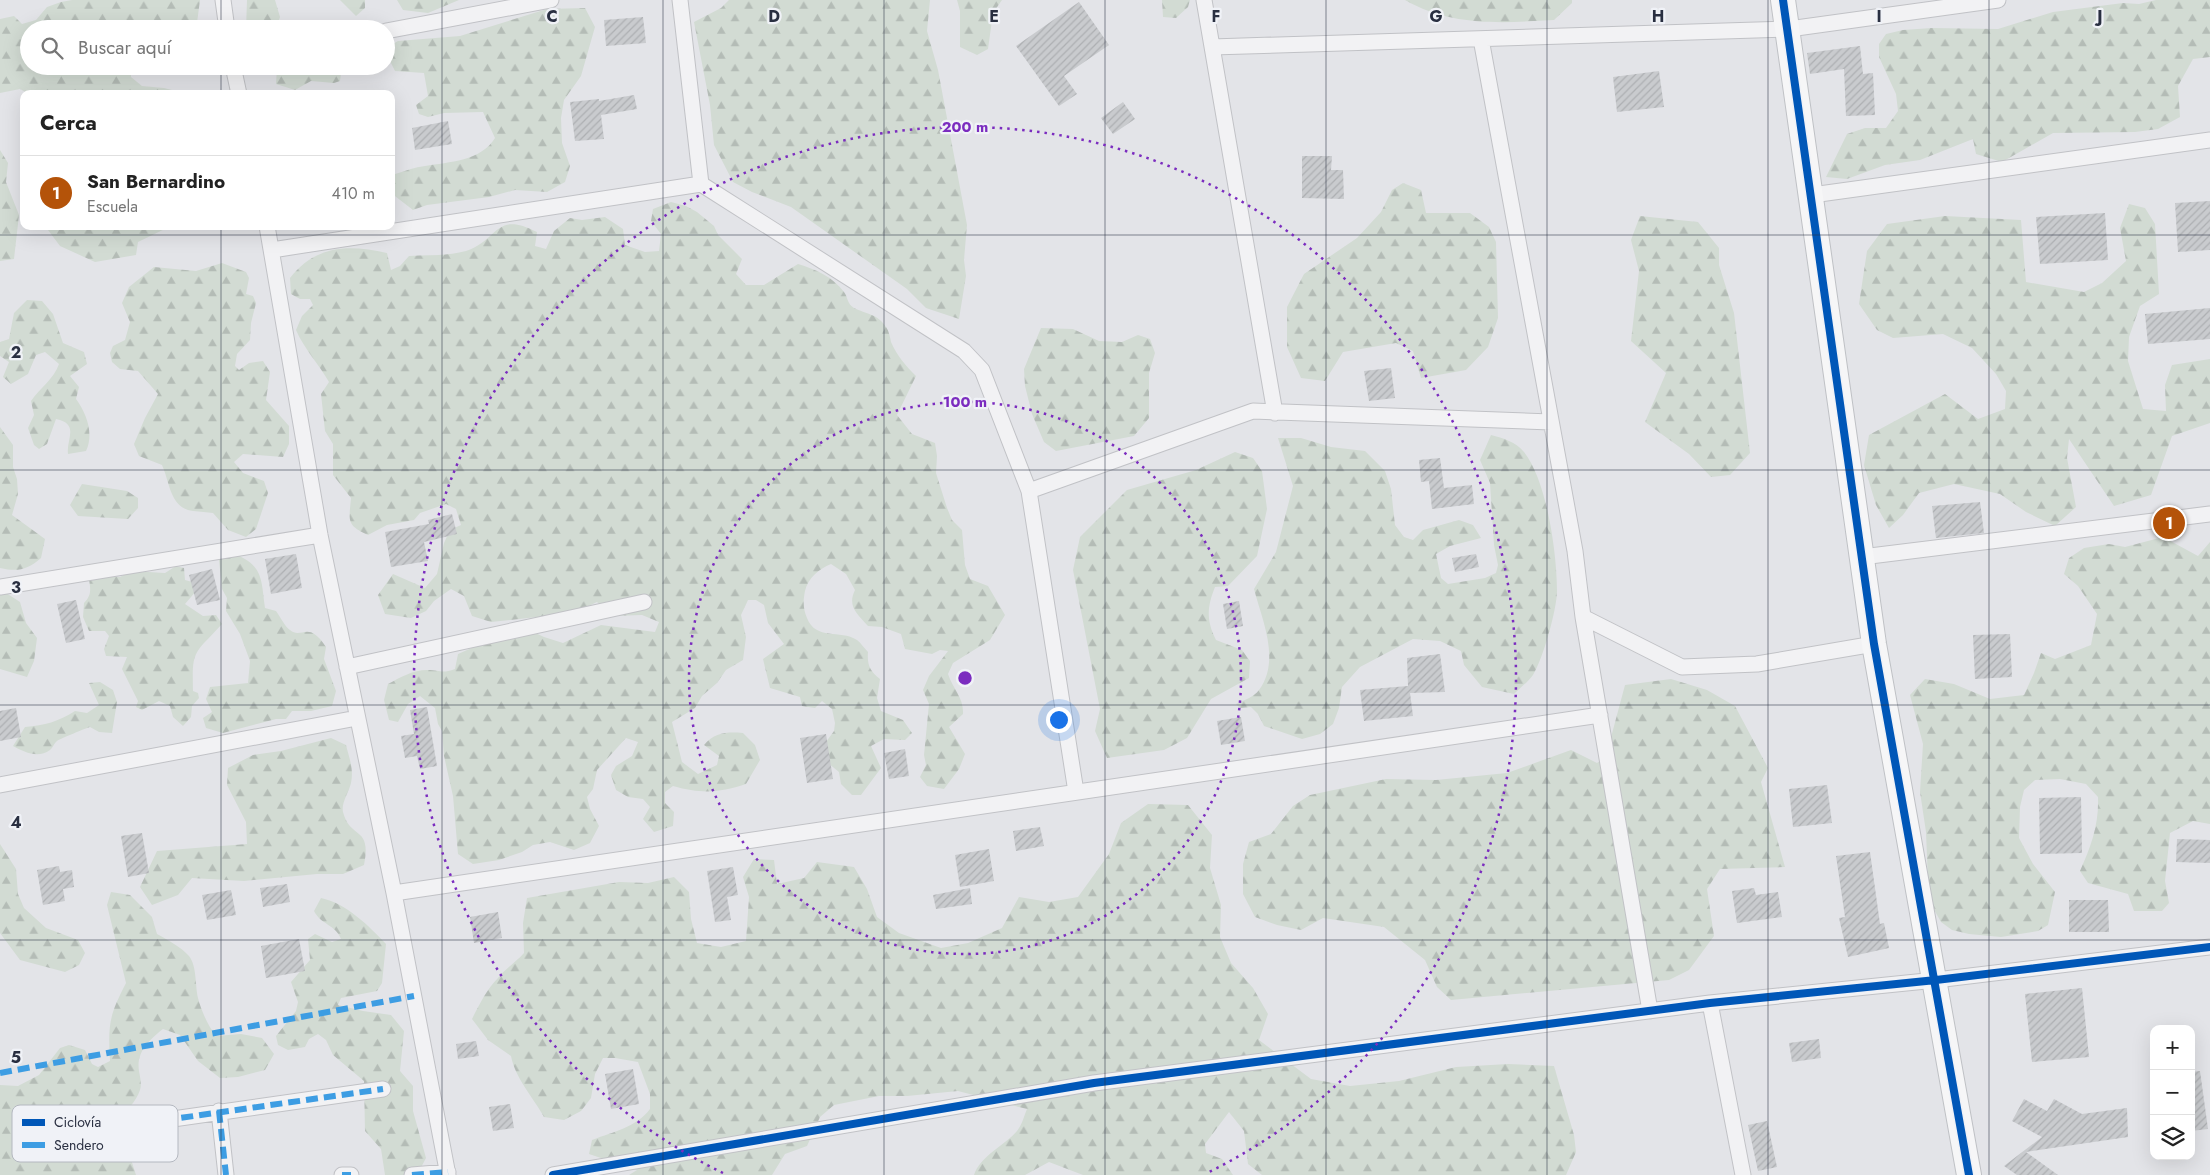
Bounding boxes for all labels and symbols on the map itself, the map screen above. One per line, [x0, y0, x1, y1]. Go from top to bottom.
text: C [546, 5, 558, 28]
text: D [768, 5, 780, 28]
text: E [989, 5, 999, 28]
text: F [1212, 5, 1220, 28]
text: G [1429, 5, 1443, 28]
text: H [1652, 5, 1664, 28]
text: I [1876, 5, 1882, 28]
text: J [2094, 5, 2103, 28]
text: 200 m [942, 116, 988, 138]
text: 2 [11, 341, 21, 364]
text: 100 m [943, 391, 987, 413]
pin: 1 [2153, 504, 2185, 542]
text: 3 [11, 576, 21, 599]
centre of rings [956, 669, 974, 687]
your location [1046, 707, 1072, 733]
text: 4 [10, 811, 22, 834]
text: 5 [11, 1046, 21, 1069]
legend [12, 1105, 178, 1162]
text: Ciclovía [54, 1112, 101, 1132]
text: Sendero [54, 1135, 104, 1155]

